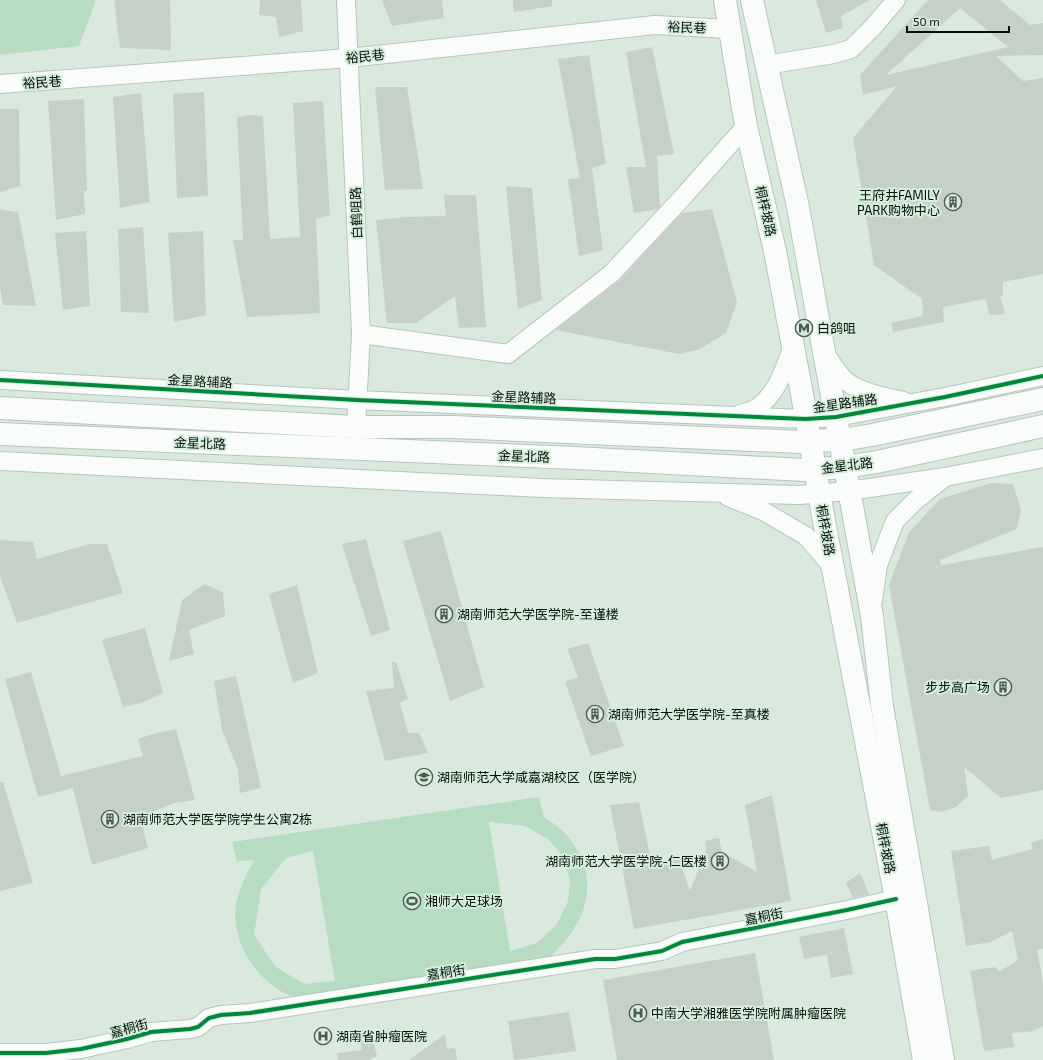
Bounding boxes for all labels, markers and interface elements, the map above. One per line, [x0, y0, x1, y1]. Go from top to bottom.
scale bar [907, 8, 1009, 34]
text: 50 m [913, 14, 940, 28]
street label: 裕民巷 [667, 18, 707, 36]
street label: 裕民巷 [345, 46, 385, 66]
street label: 裕民巷 [22, 73, 62, 91]
street label: 桐梓坡路 [752, 184, 780, 238]
street label: 白鹤咀路 [347, 187, 365, 239]
place label: 王府井FAMILY PARK购物中心 [857, 187, 941, 218]
building icon: 王府井FAMILY PARK购物中心 [943, 192, 963, 212]
metro station icon: 白鸽咀 [794, 318, 814, 338]
place label: 白鸽咀 [817, 320, 856, 336]
street label: 金星路辅路 [167, 371, 233, 391]
street label: 金星路辅路 [491, 388, 557, 406]
street label: 金星路辅路 [812, 391, 878, 415]
street label: 金星北路 [174, 434, 226, 452]
street label: 金星北路 [498, 447, 550, 465]
street label: 金星北路 [820, 454, 874, 476]
street label: 桐梓坡路 [814, 503, 838, 557]
building icon: 湖南师范大学医学院-至谨楼 [434, 604, 454, 624]
place label: 湖南师范大学医学院-至谨楼 [457, 606, 619, 622]
building icon: 步步高广场 [993, 677, 1013, 697]
place label: 步步高广场 [925, 679, 990, 695]
building icon: 湖南师范大学医学院-至真楼 [585, 704, 605, 724]
place label: 湖南师范大学医学院-至真楼 [608, 706, 770, 722]
school or university icon: 湖南师范大学咸嘉湖校区（医学院） [414, 767, 434, 787]
place label: 湖南师范大学咸嘉湖校区（医学院） [437, 769, 645, 785]
building icon: 湖南师范大学医学院学生公寓2栋 [100, 809, 120, 829]
place label: 湖南师范大学医学院学生公寓2栋 [123, 811, 312, 827]
street label: 桐梓坡路 [873, 821, 899, 875]
building icon: 湖南师范大学医学院-仁医楼 [710, 851, 730, 871]
place label: 湖南师范大学医学院-仁医楼 [545, 853, 707, 869]
sports icon: 湘师大足球场 [402, 891, 422, 911]
place label: 湘师大足球场 [425, 893, 503, 909]
street label: 嘉桐街 [743, 904, 785, 928]
street label: 嘉桐街 [425, 961, 467, 983]
hospital icon: 中南大学湘雅医学院附属肿瘤医院 [628, 1003, 648, 1023]
place label: 中南大学湘雅医学院附属肿瘤医院 [651, 1005, 846, 1021]
street label: 嘉桐街 [108, 1015, 150, 1041]
hospital icon: 湖南省肿瘤医院 [313, 1026, 333, 1046]
place label: 湖南省肿瘤医院 [336, 1028, 427, 1044]

